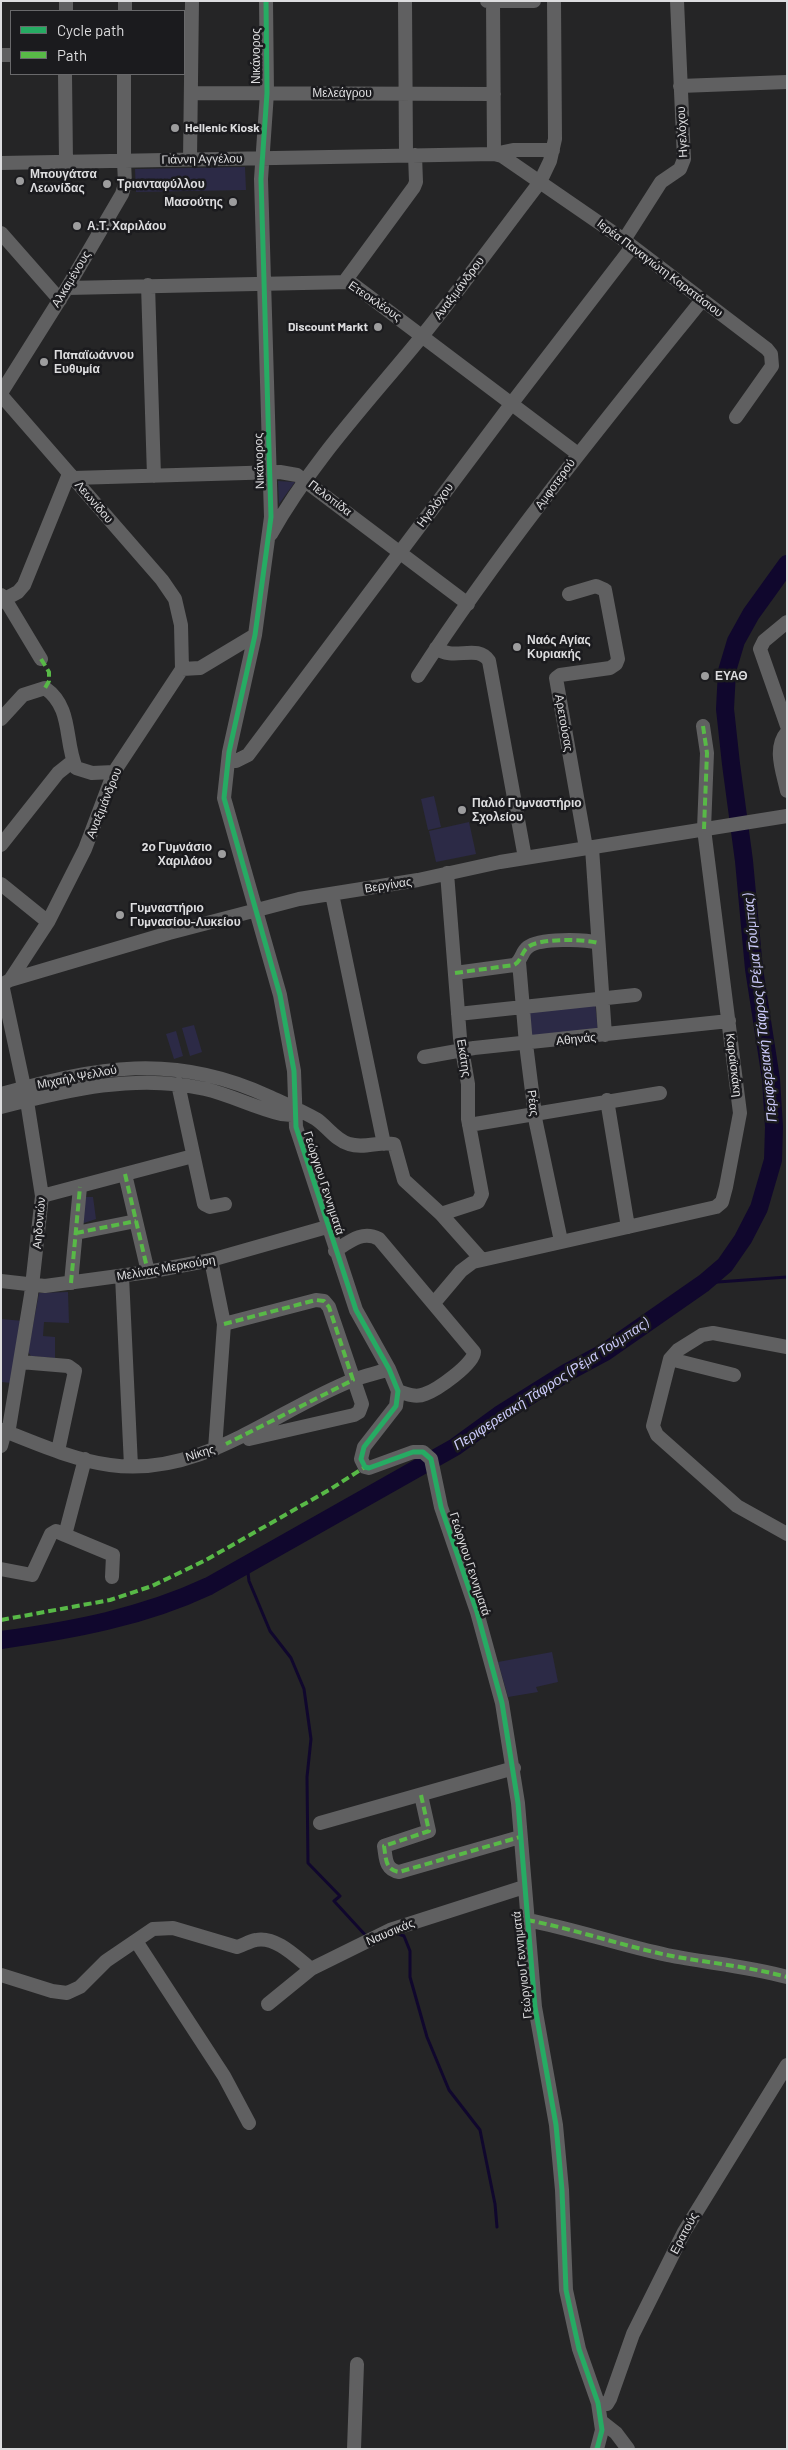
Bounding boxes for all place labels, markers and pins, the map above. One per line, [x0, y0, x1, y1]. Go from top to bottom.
place label: Hellenic Kiosk [185, 121, 260, 135]
marker: Hellenic Kiosk [169, 122, 181, 134]
place label: Μπουγάτσα Λεωνίδας [30, 167, 97, 195]
marker: Μπουγάτσα Λεωνίδας [14, 175, 26, 187]
place label: Τριανταφύλλου [117, 177, 205, 191]
marker: Τριανταφύλλου [101, 178, 113, 190]
place label: Μασούτης [164, 195, 223, 209]
marker: Μασούτης [227, 196, 239, 208]
place label: Α.Τ. Χαριλάου [87, 219, 166, 233]
marker: Α.Τ. Χαριλάου [71, 220, 83, 232]
place label: Discount Markt [288, 320, 368, 334]
marker: Discount Markt [372, 321, 384, 333]
place label: Παπαϊωάννου Ευθυμία [54, 348, 134, 376]
marker: Παπαϊωάννου Ευθυμία [38, 356, 50, 368]
place label: Ναός Αγίας Κυριακής [527, 633, 591, 661]
marker: Ναός Αγίας Κυριακής [511, 641, 523, 653]
place label: ΕΥΑΘ [715, 669, 748, 683]
marker: ΕΥΑΘ [699, 670, 711, 682]
place label: Παλιό Γυμναστήριο Σχολείου [472, 796, 582, 824]
marker: Παλιό Γυμναστήριο Σχολείου [456, 804, 468, 816]
place label: 2ο Γυμνάσιο Χαριλάου [142, 840, 212, 868]
marker: 2ο Γυμνάσιο Χαριλάου [216, 848, 228, 860]
place label: Γυμναστήριο Γυμνασίου-Λυκείου [130, 901, 241, 929]
marker: Γυμναστήριο Γυμνασίου-Λυκείου [114, 909, 126, 921]

